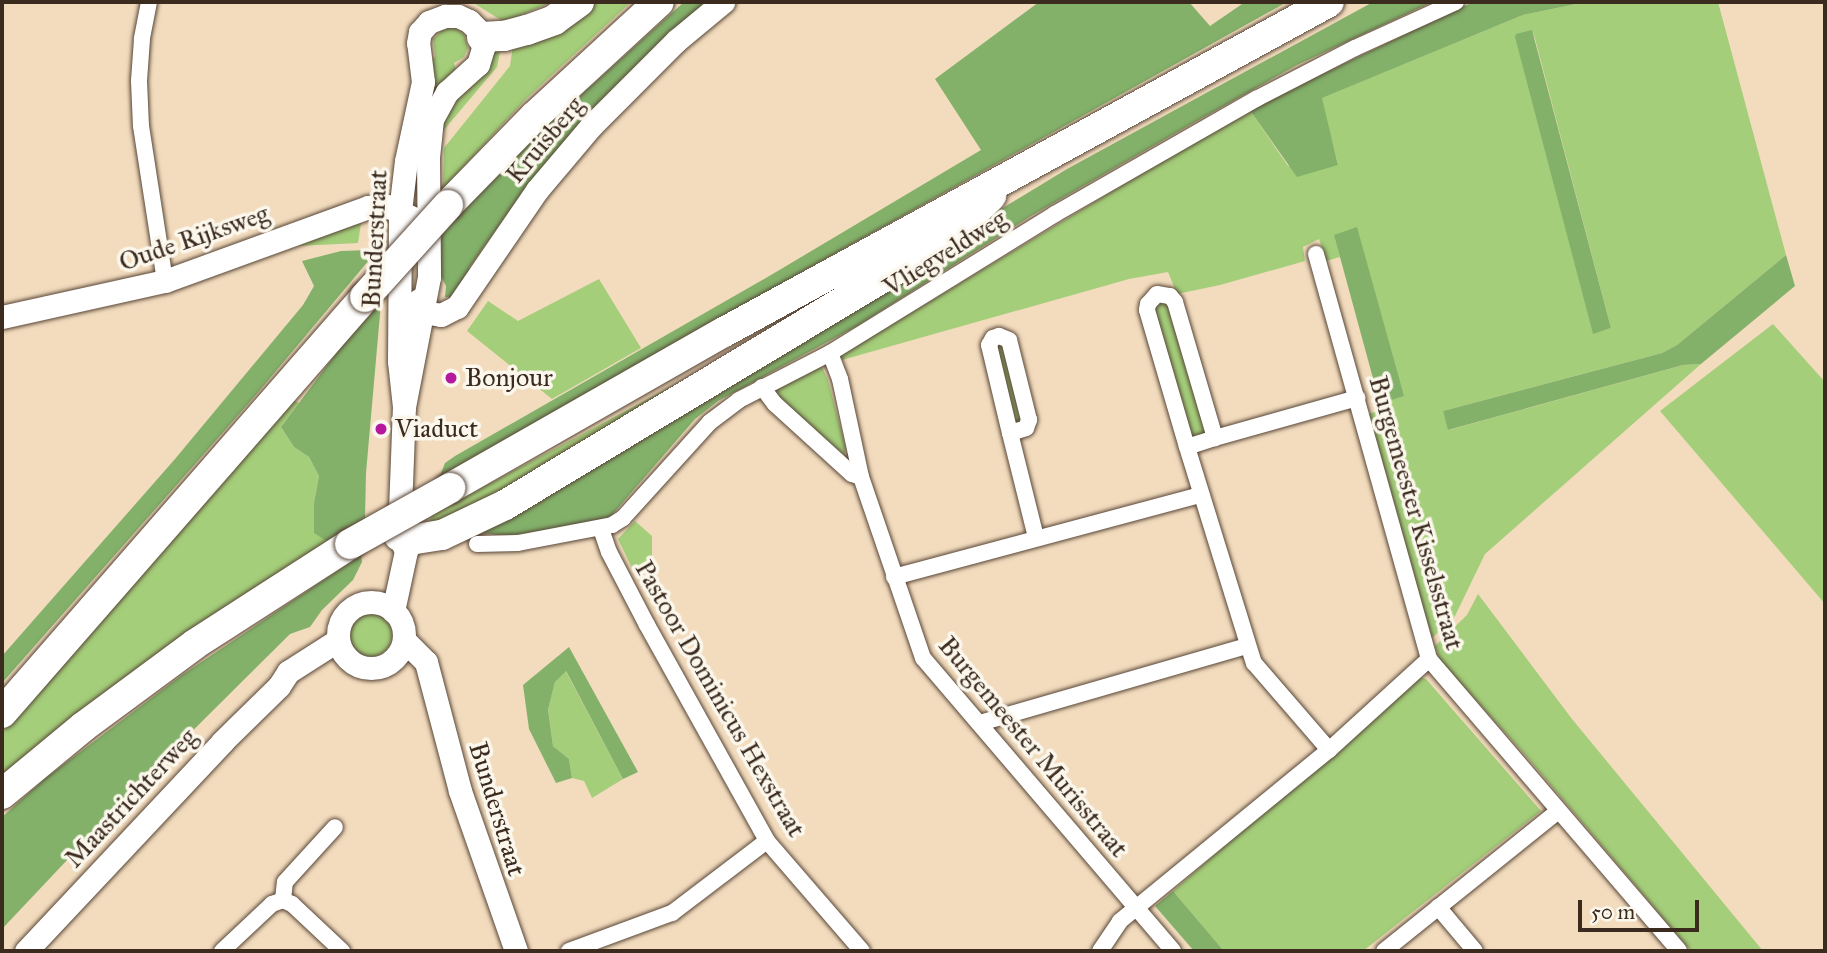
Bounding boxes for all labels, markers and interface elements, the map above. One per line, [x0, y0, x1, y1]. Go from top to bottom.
street label: Kruisberg [500, 90, 590, 190]
street label: Bunderstraat [356, 169, 394, 309]
street label: Oude Rijksweg [115, 198, 273, 278]
street label: Vliegveldweg [878, 203, 1012, 303]
place label: Bonjour [465, 362, 553, 394]
marker: Bonjour [443, 370, 459, 386]
street label: Burgemeester Kisselsstraat [1362, 372, 1470, 654]
place label: Viaduct [395, 413, 478, 445]
marker: Viaduct [373, 421, 389, 437]
street label: Pastoor Dominicus Hexstraat [628, 555, 812, 843]
street label: Burgemeester Murisstraat [932, 630, 1134, 864]
street label: Maastrichterweg [58, 722, 204, 874]
street label: Bunderstraat [462, 738, 532, 880]
scale bar [1582, 886, 1703, 930]
text: 50 m [1591, 899, 1635, 925]

